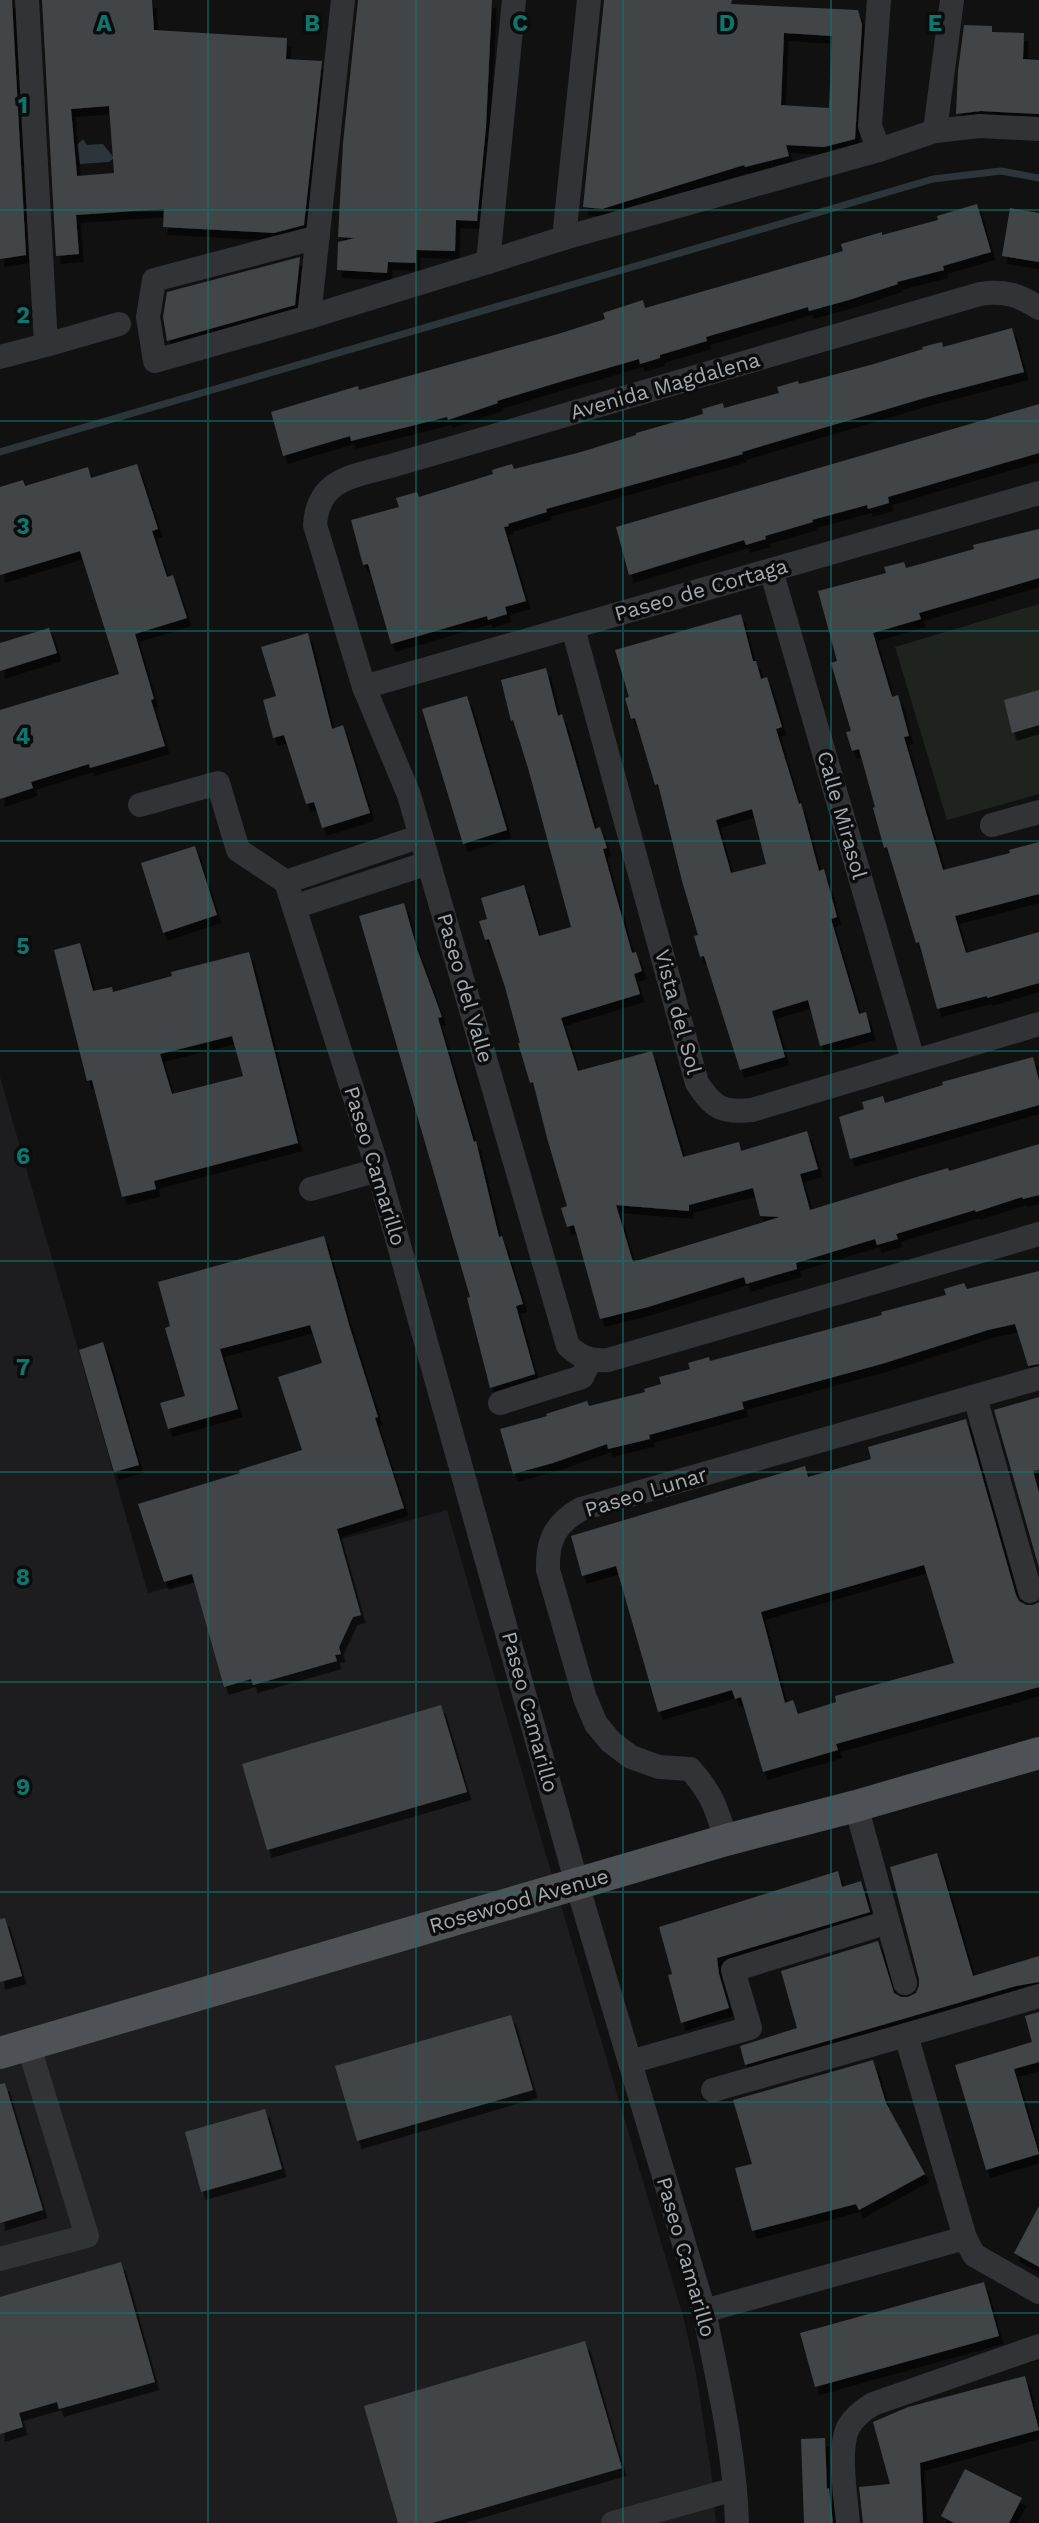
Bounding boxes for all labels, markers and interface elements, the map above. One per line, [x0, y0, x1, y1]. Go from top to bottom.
text: A [96, 10, 112, 37]
text: B [304, 10, 320, 37]
text: C [512, 10, 528, 37]
text: D [719, 10, 735, 37]
text: E [928, 10, 942, 37]
text: 1 [18, 92, 28, 119]
text: 2 [16, 302, 30, 329]
street label: Avenida Magdalena [567, 346, 763, 425]
text: 3 [16, 513, 30, 540]
street label: Paseo de Cortaga [611, 553, 790, 626]
text: 4 [16, 723, 31, 750]
street label: Calle Mirasol [812, 748, 873, 882]
street label: Paseo del Valle [432, 910, 499, 1065]
text: 5 [16, 933, 30, 960]
street label: Vista del Sol [650, 947, 707, 1078]
street label: Paseo Camarillo [339, 1083, 412, 1249]
text: 6 [16, 1143, 30, 1170]
text: 7 [16, 1354, 30, 1381]
street label: Paseo Lunar [582, 1461, 710, 1522]
text: 8 [16, 1564, 30, 1591]
street label: Paseo Camarillo [497, 1629, 564, 1795]
text: 9 [16, 1774, 30, 1801]
street label: Rosewood Avenue [426, 1863, 611, 1938]
street label: Paseo Camarillo [652, 2174, 721, 2340]

